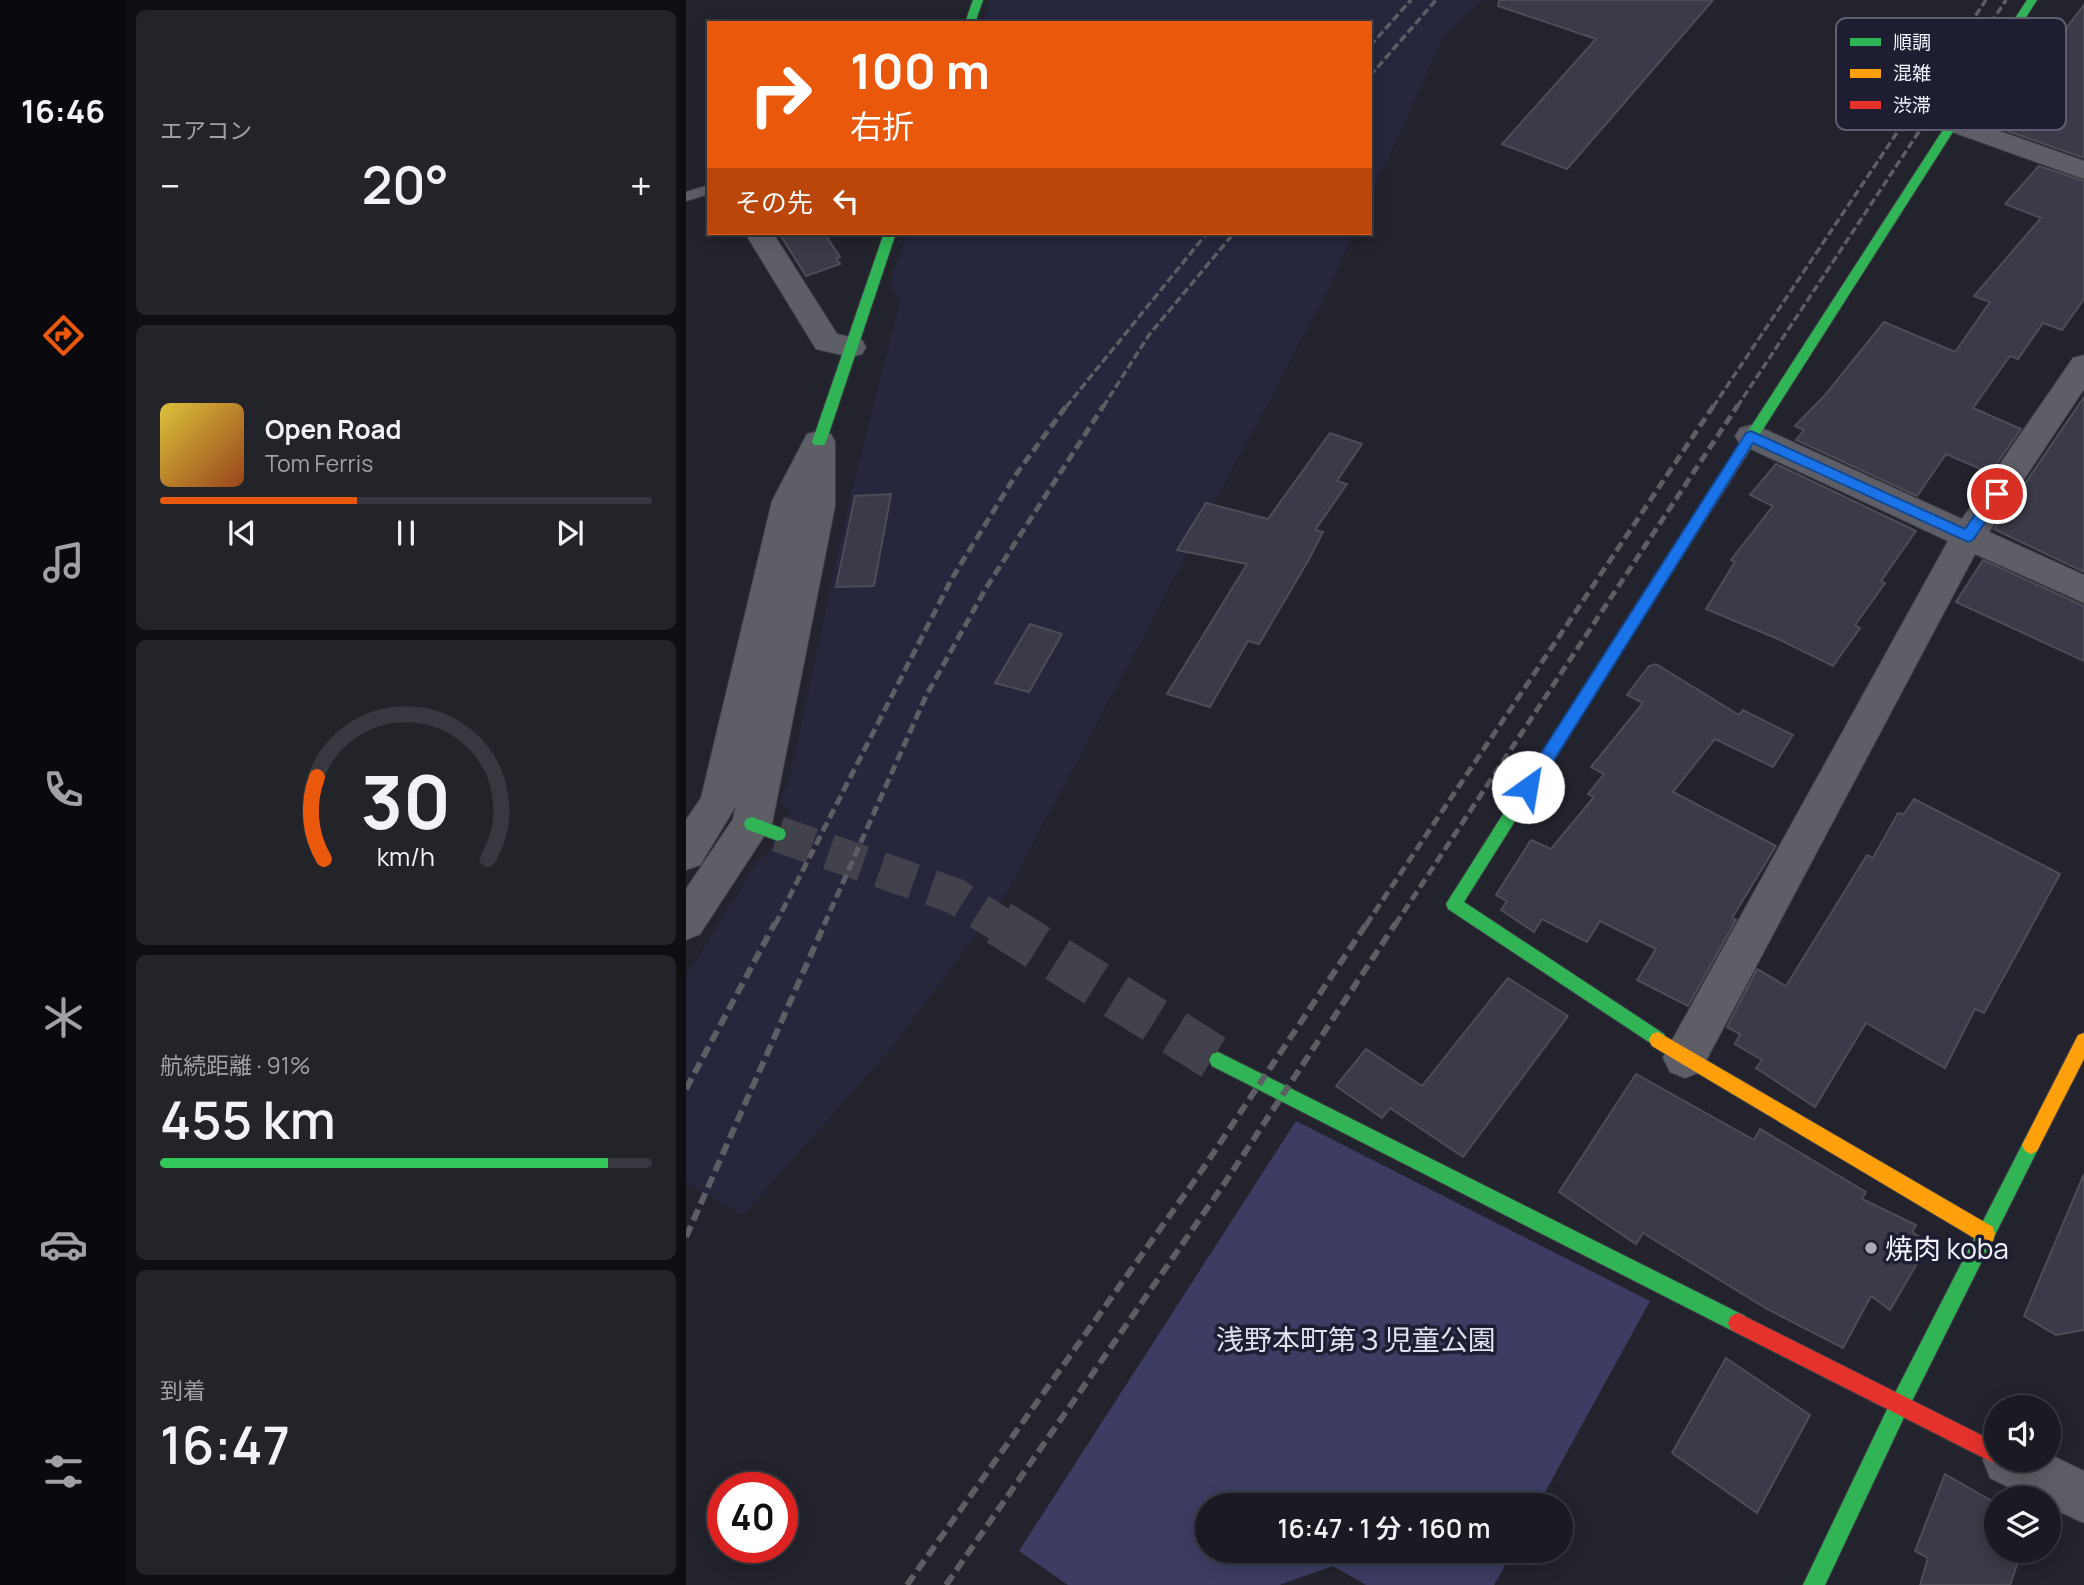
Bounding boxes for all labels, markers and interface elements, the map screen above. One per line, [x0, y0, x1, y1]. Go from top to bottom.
legend [1836, 18, 2066, 130]
text: 順調 [1893, 29, 1931, 55]
text: 100 m [850, 37, 990, 104]
icon: right [735, 49, 826, 140]
text: 混雑 [1893, 60, 1931, 86]
text: 16:46 [21, 89, 105, 133]
text: 渋滞 [1893, 92, 1931, 118]
text: 右折 [850, 104, 914, 148]
text: エアコン [160, 114, 252, 146]
text: 20° [362, 149, 449, 220]
text: − [160, 159, 181, 211]
text: + [630, 159, 652, 211]
icon: left [827, 182, 865, 220]
text: その先 [735, 184, 813, 220]
icon: directions [39, 311, 88, 360]
text: Open Road [265, 411, 401, 447]
text: Tom Ferris [265, 447, 373, 479]
pin [1967, 464, 2027, 524]
icon: arrive [1978, 475, 2016, 513]
icon: previous [223, 514, 261, 552]
icon: pause [387, 514, 425, 552]
icon: next [551, 514, 589, 552]
icon: music [39, 538, 88, 587]
position arrow [1491, 750, 1565, 824]
text: 30 [361, 751, 451, 851]
icon: phone [39, 765, 88, 814]
text: km/h [377, 838, 435, 873]
icon: climate [39, 993, 88, 1042]
text: 航続距離 · 91% [160, 1049, 310, 1081]
text: 455 km [160, 1084, 336, 1155]
icon: car [39, 1220, 88, 1269]
place label: 焼肉 koba [1885, 1229, 2009, 1267]
marker: 焼肉 koba [1863, 1240, 1879, 1256]
park label: 浅野本町第３児童公園 [1216, 1320, 1496, 1358]
text: 到着 [160, 1374, 206, 1406]
map controls [1984, 1395, 2061, 1563]
button: sound [1984, 1395, 2061, 1472]
text: 16:47 [160, 1409, 290, 1480]
icon: filters [39, 1447, 88, 1496]
speed limit sign: 40 [707, 1472, 798, 1563]
button: layers [1984, 1486, 2061, 1563]
text: 16:47 · 1 分 · 160 m [1277, 1510, 1491, 1546]

